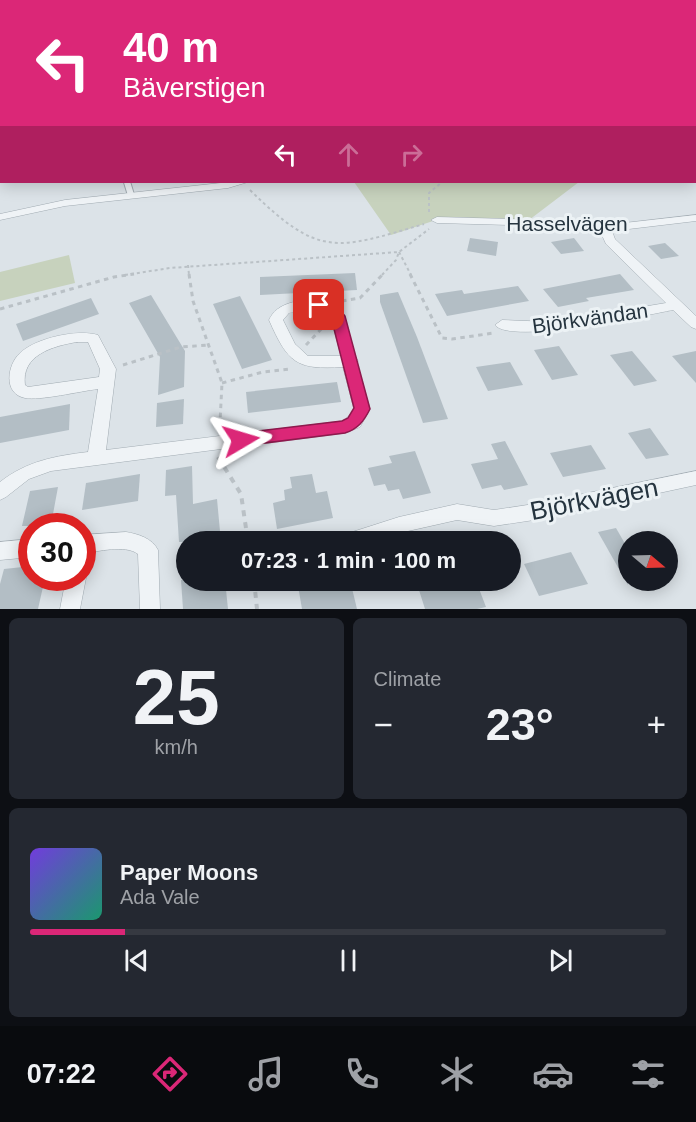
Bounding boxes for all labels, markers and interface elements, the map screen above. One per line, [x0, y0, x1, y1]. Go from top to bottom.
icon: left [24, 24, 102, 102]
text: 40 m [123, 24, 219, 71]
text: Bäverstigen [123, 73, 266, 103]
icon: left [269, 138, 302, 171]
icon: ahead [332, 138, 365, 171]
icon: right [395, 138, 428, 171]
street label: Hasselvägen [506, 212, 628, 235]
pin [293, 279, 344, 330]
icon: arrive [302, 288, 335, 321]
street label: Björkvändan [531, 298, 649, 338]
position arrow [209, 408, 273, 472]
street label: Björkvägen [527, 472, 661, 526]
speed limit sign: 30 [18, 513, 96, 591]
north arrow [618, 531, 678, 591]
map controls [618, 531, 678, 591]
text: 07:23 · 1 min · 100 m [241, 548, 456, 573]
text: 25 [133, 653, 220, 741]
text: Climate [374, 668, 441, 690]
text: 23° [486, 699, 554, 750]
text: − [374, 706, 393, 743]
text: + [647, 706, 666, 743]
text: km/h [155, 736, 198, 758]
text: Paper Moons [120, 860, 258, 885]
text: Ada Vale [120, 886, 200, 908]
icon: previous [120, 944, 153, 977]
icon: pause [332, 944, 365, 977]
icon: next [544, 944, 577, 977]
icon: directions [149, 1053, 191, 1095]
icon: music [245, 1053, 287, 1095]
icon: phone [341, 1053, 383, 1095]
icon: climate [436, 1053, 478, 1095]
icon: car [532, 1053, 574, 1095]
icon: filters [627, 1053, 669, 1095]
text: 07:22 [27, 1059, 96, 1089]

